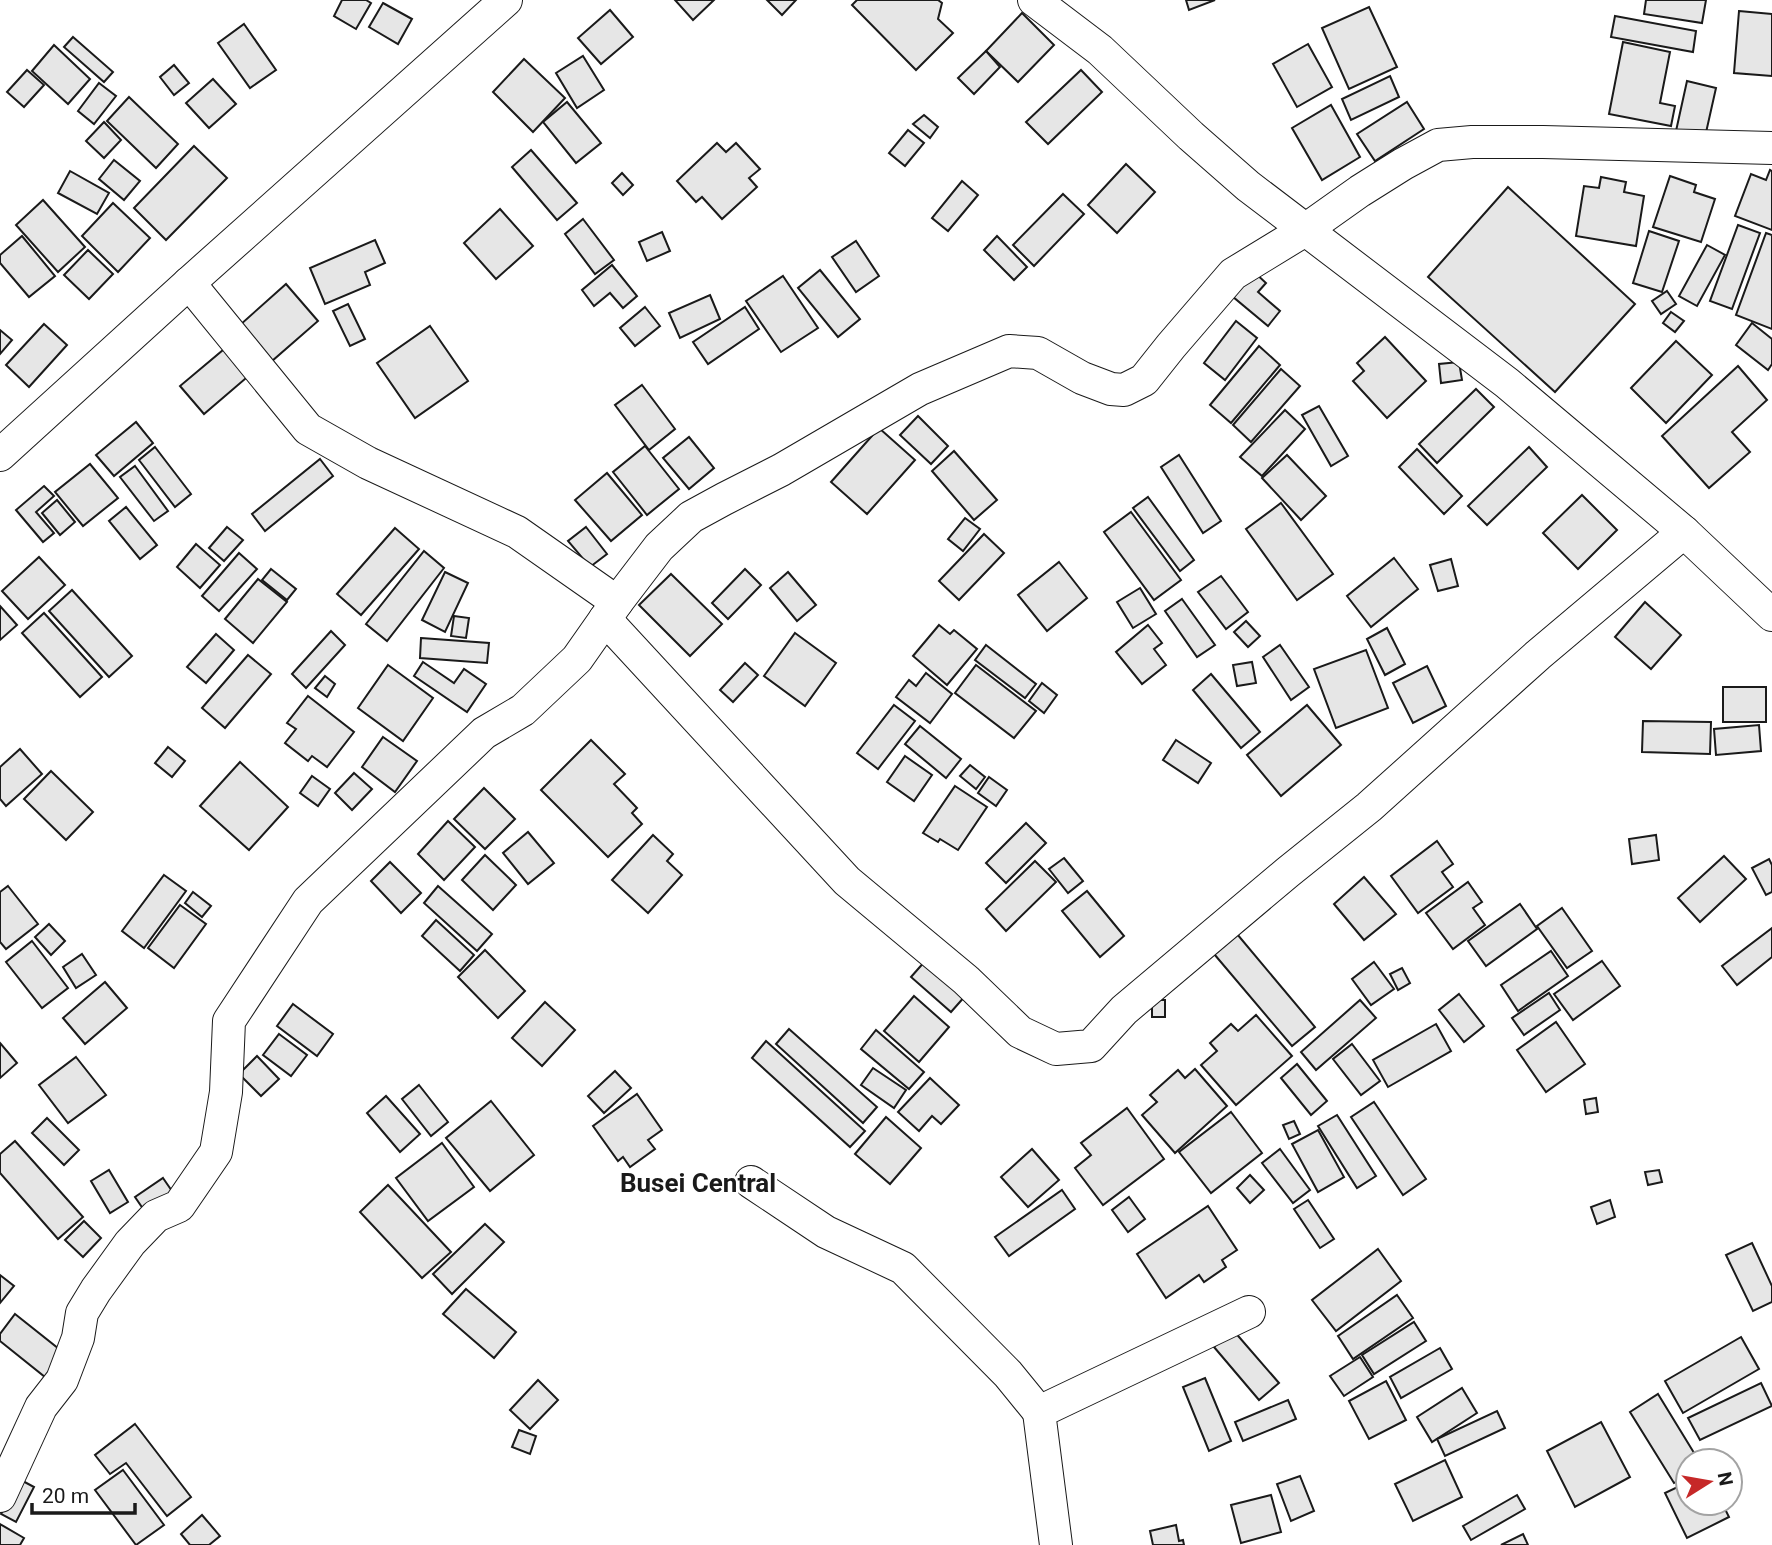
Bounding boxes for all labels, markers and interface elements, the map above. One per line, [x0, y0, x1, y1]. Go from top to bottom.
district label: Busei Central [620, 1168, 776, 1198]
north arrow [1674, 1447, 1744, 1517]
text: N [1713, 1470, 1738, 1488]
scale bar [32, 1472, 135, 1516]
text: 20 m [42, 1484, 89, 1508]

